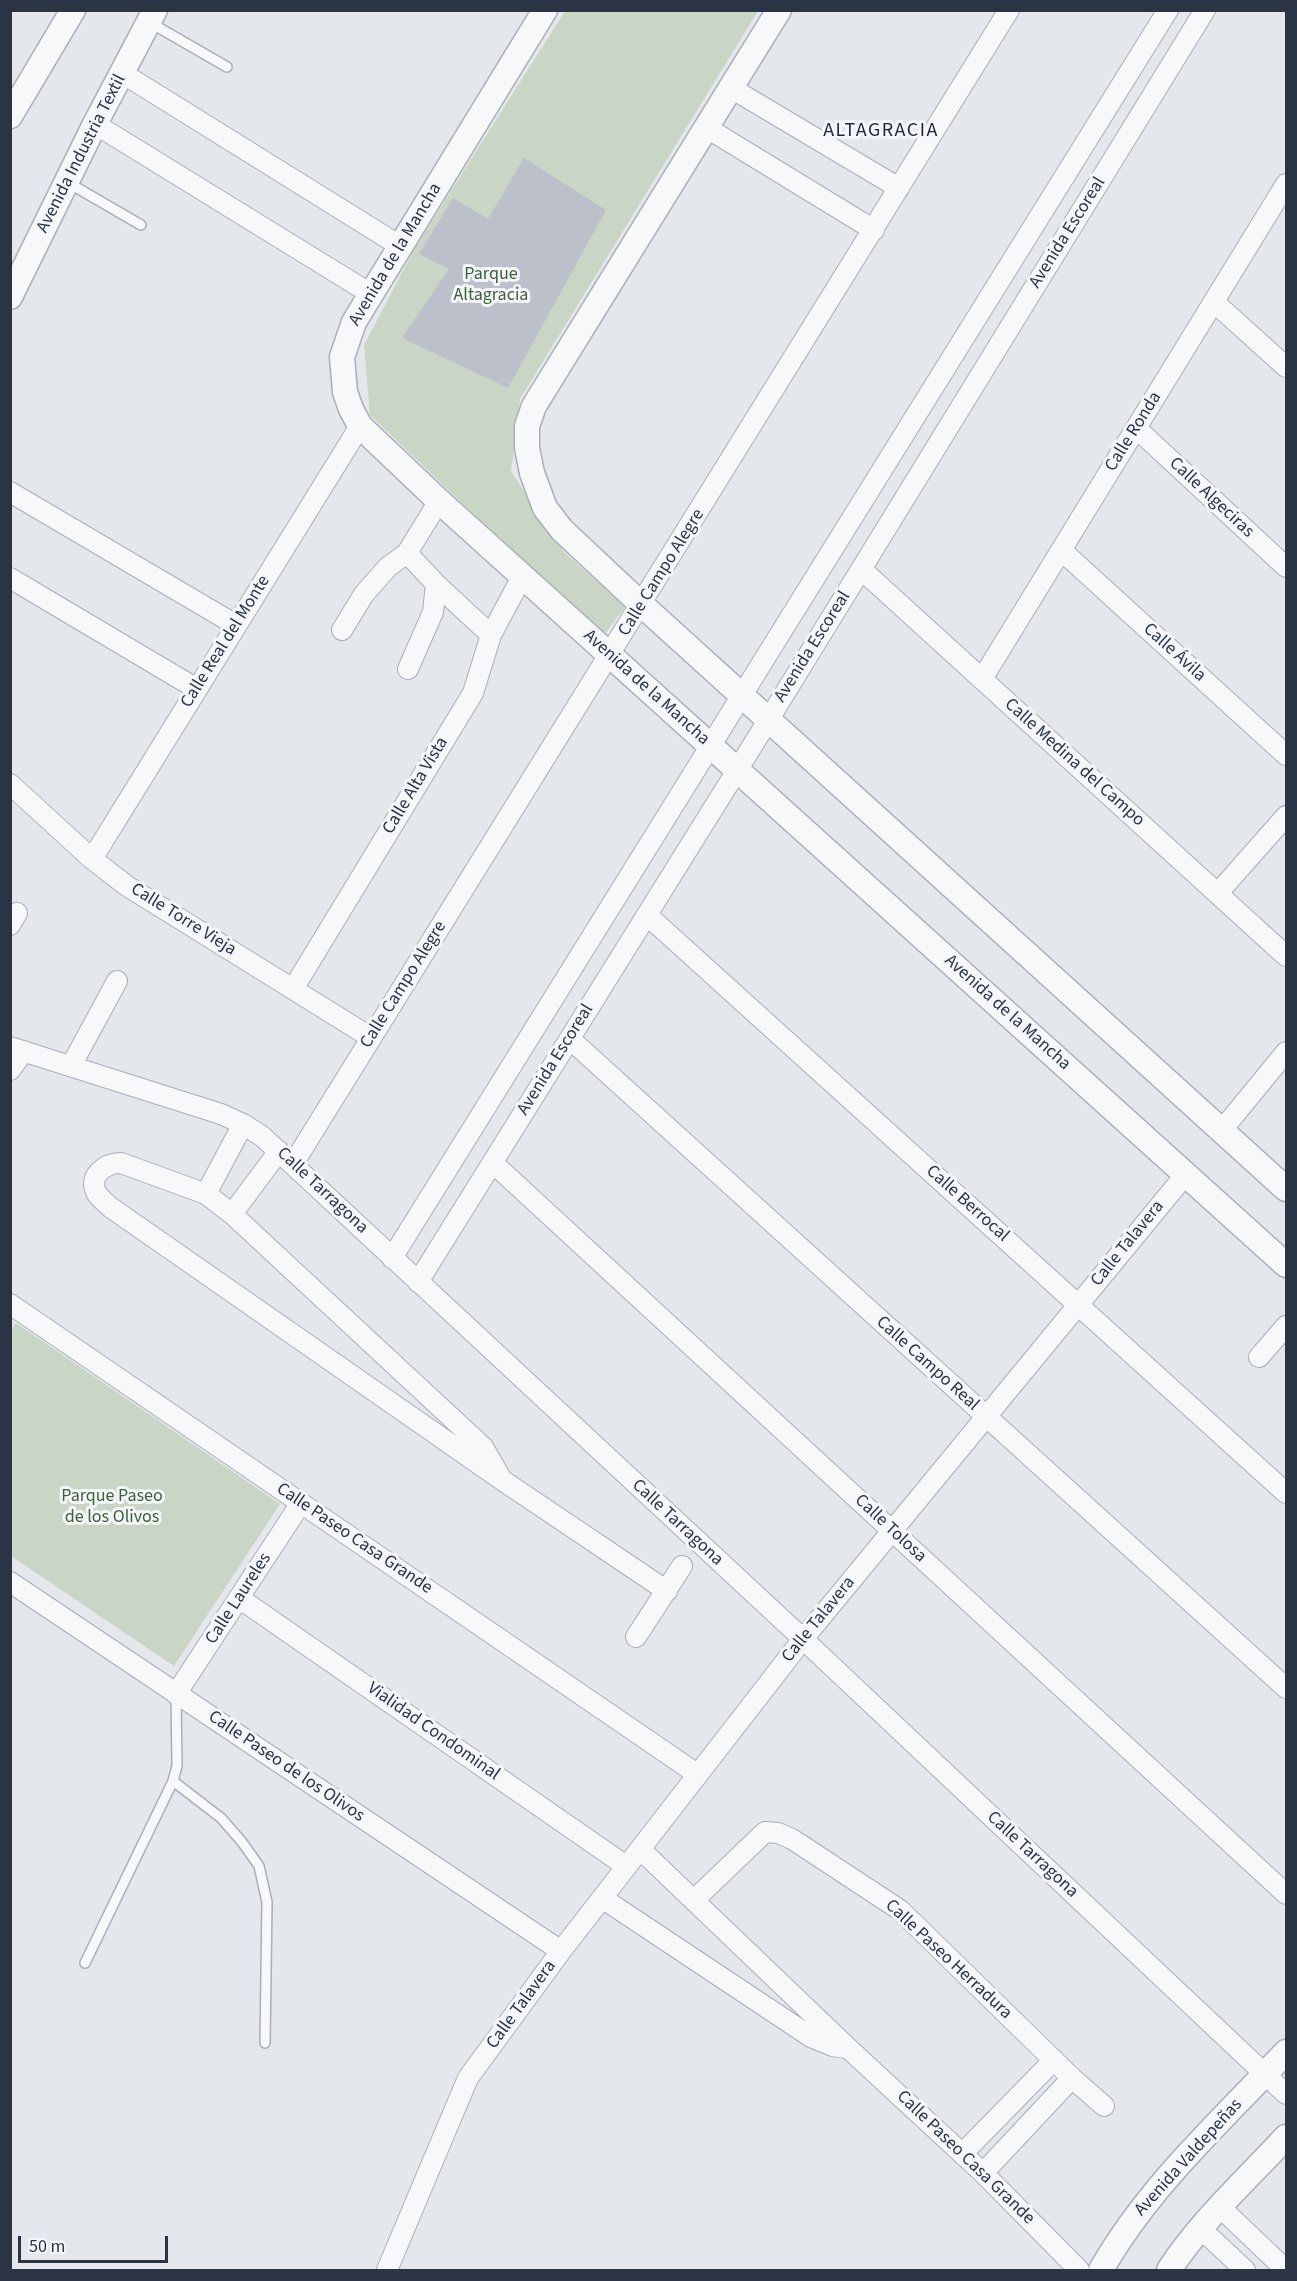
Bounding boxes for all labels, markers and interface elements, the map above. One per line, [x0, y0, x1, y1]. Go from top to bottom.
street label: Avenida Industria Textil [33, 71, 131, 237]
district label: ALTAGRACIA [823, 120, 939, 144]
street label: Avenida Escoreal [1025, 173, 1111, 293]
street label: Avenida de la Mancha [345, 180, 447, 330]
park label: Parque Altagracia [454, 264, 528, 306]
street label: Calle Ronda [1101, 388, 1167, 476]
street label: Calle Algeciras [1164, 453, 1258, 543]
street label: Calle Campo Alegre [614, 505, 710, 641]
street label: Calle Real del Monte [177, 572, 275, 712]
street label: Avenida Escoreal [770, 587, 856, 707]
street label: Calle Ávila [1138, 619, 1210, 687]
street label: Avenida de la Mancha [578, 626, 714, 750]
street label: Calle Medina del Campo [999, 694, 1149, 832]
street label: Calle Alta Vista [379, 734, 453, 838]
street label: Calle Torre Vieja [126, 879, 240, 961]
street label: Calle Campo Alegre [356, 917, 452, 1053]
street label: Avenida de la Mancha [939, 951, 1075, 1075]
street label: Avenida Escoreal [513, 1000, 599, 1120]
street label: Calle Tarragona [272, 1143, 372, 1239]
street label: Calle Berrocal [921, 1161, 1013, 1247]
street label: Calle Talavera [1087, 1197, 1169, 1291]
street label: Calle Campo Real [871, 1312, 983, 1416]
street label: Calle Tarragona [627, 1475, 727, 1571]
street label: Calle Paseo Casa Grande [272, 1479, 436, 1599]
park label: Parque Paseo de los Olivos [61, 1486, 163, 1528]
street label: Calle Tolosa [850, 1490, 930, 1568]
street label: Calle Laureles [201, 1549, 277, 1649]
street label: Calle Talavera [778, 1573, 860, 1667]
street label: Vialidad Condominal [363, 1678, 503, 1786]
street label: Calle Paseo de los Olivos [204, 1707, 368, 1827]
street label: Calle Tarragona [982, 1807, 1082, 1903]
street label: Calle Paseo Herradura [880, 1896, 1016, 2024]
street label: Calle Talavera [483, 1956, 561, 2054]
street label: Calle Paseo Casa Grande [891, 2086, 1039, 2230]
street label: Avenida Valdepeñas [1131, 2095, 1247, 2221]
scale bar [21, 2224, 171, 2262]
text: 50 m [29, 2234, 65, 2259]

